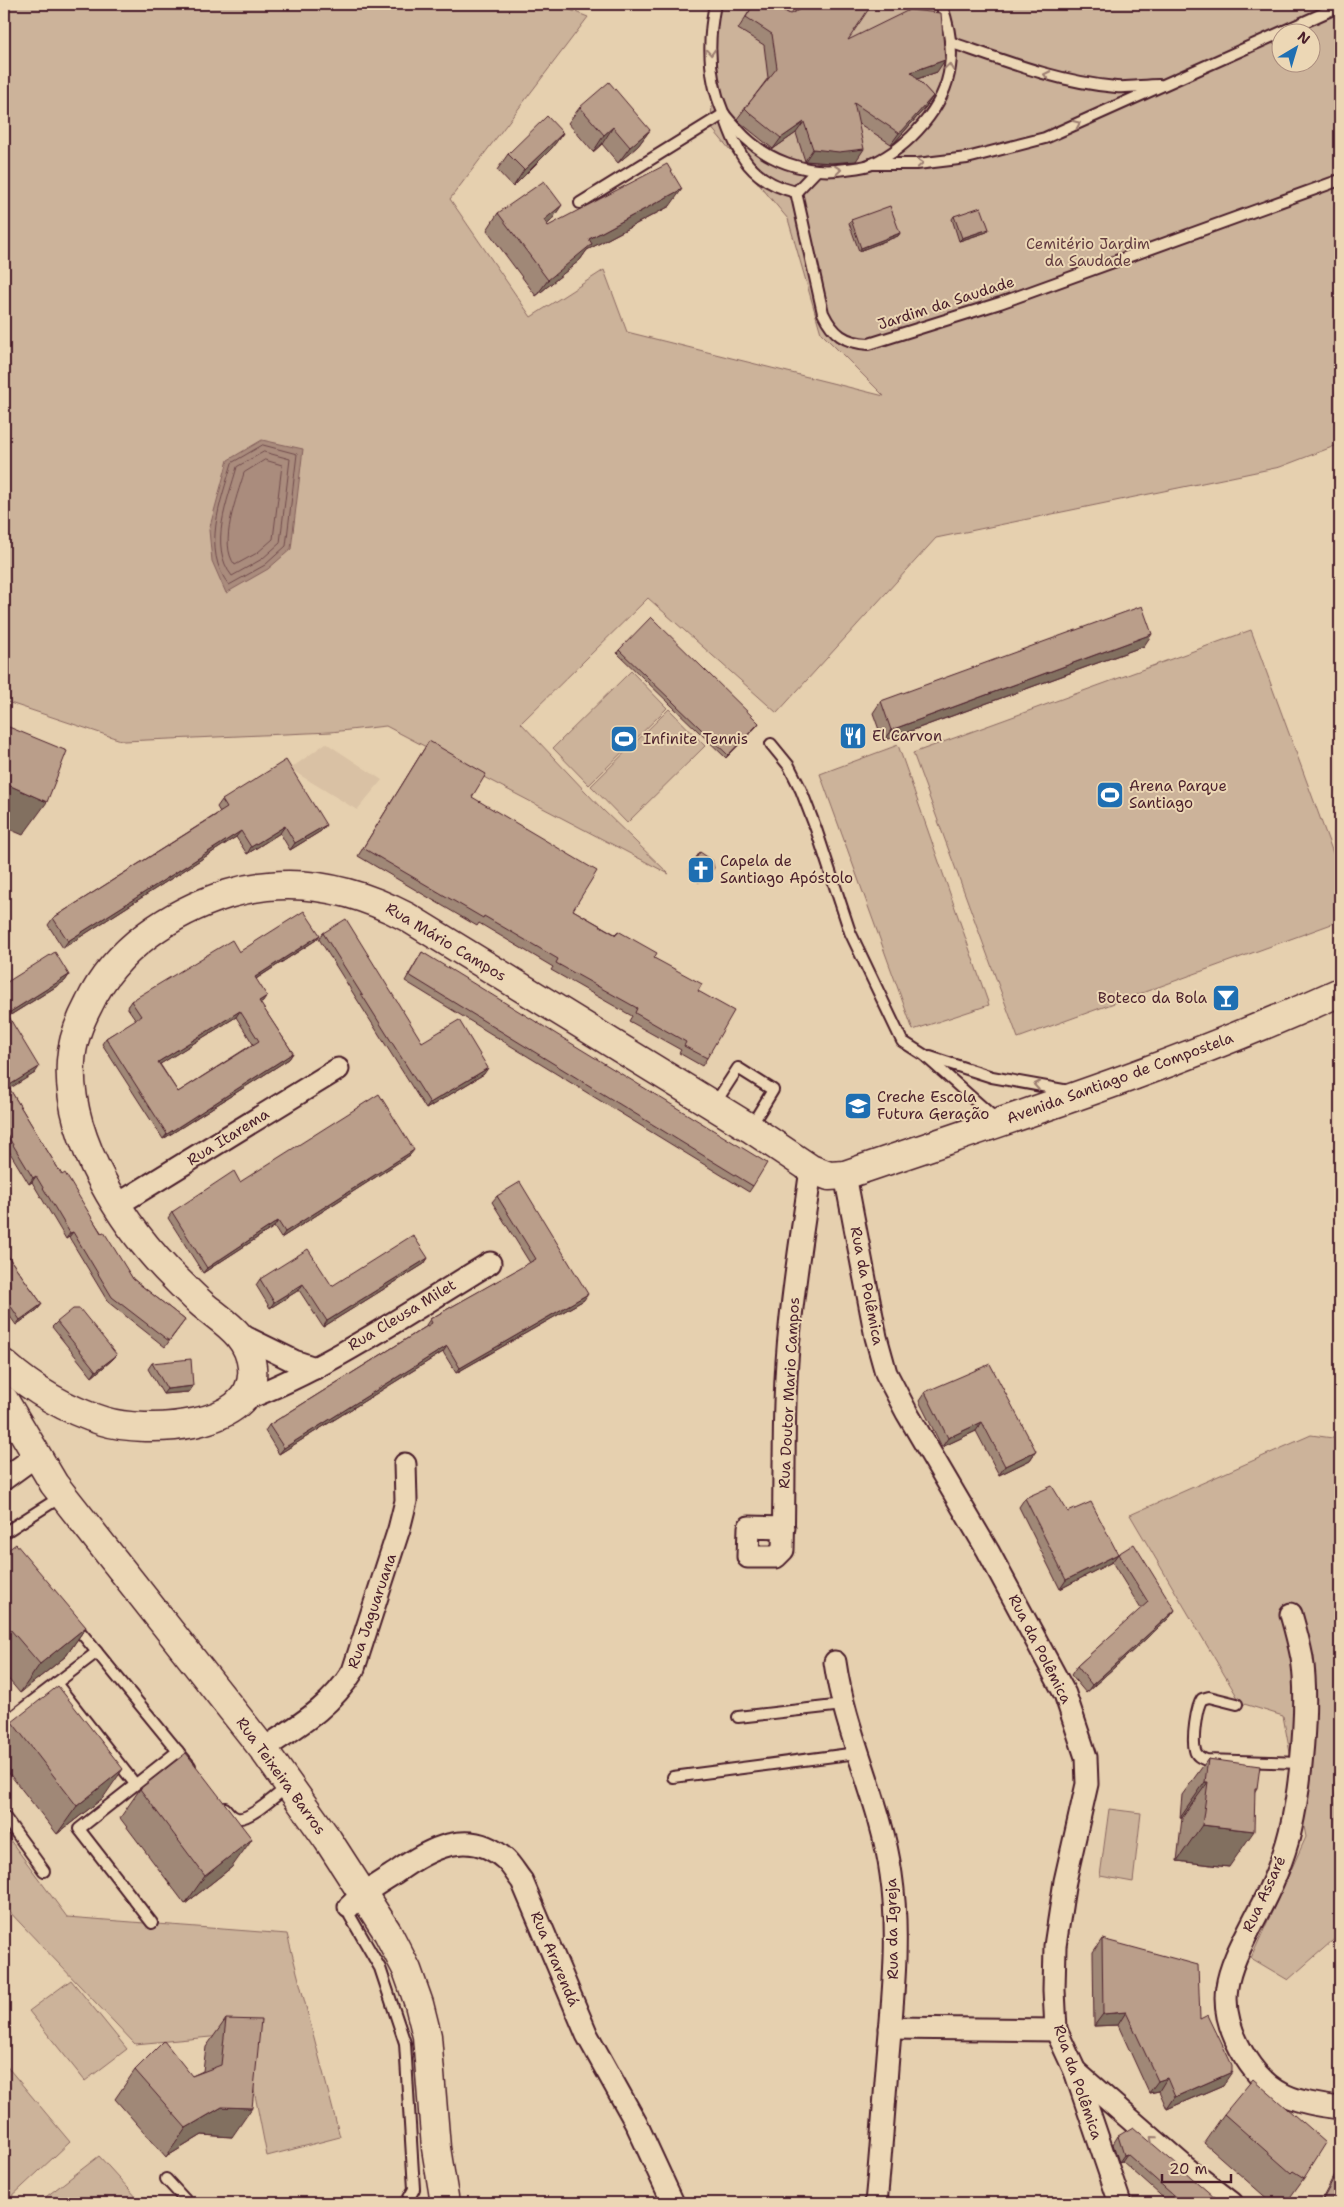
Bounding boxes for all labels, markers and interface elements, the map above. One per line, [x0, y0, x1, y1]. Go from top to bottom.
north arrow [1272, 22, 1322, 72]
text: N [1294, 27, 1314, 48]
one-way arrow [705, 48, 716, 56]
one-way arrow [943, 63, 954, 71]
one-way arrow [1043, 70, 1051, 81]
one-way arrow [1072, 120, 1081, 130]
one-way arrow [916, 158, 924, 169]
one-way arrow [835, 165, 843, 176]
park label: Cemitério Jardim da Saudade [1026, 234, 1150, 271]
street label: Jardim da Saudade [875, 271, 1017, 335]
restaurant icon: El Carvon [838, 721, 868, 751]
sports icon: Infinite Tennis [609, 724, 639, 754]
place label: El Carvon [872, 726, 942, 746]
place label: Infinite Tennis [643, 729, 748, 749]
place label: Arena Parque Santiago [1129, 776, 1227, 813]
sports icon: Arena Parque Santiago [1095, 780, 1125, 810]
place label: Capela de Santiago Apóstolo [720, 851, 853, 888]
church icon: Capela de Santiago Apóstolo [686, 855, 716, 885]
street label: Rua Mário Campos [382, 898, 510, 986]
bar icon: Boteco da Bola [1211, 983, 1241, 1013]
place label: Boteco da Bola [1098, 988, 1208, 1008]
street label: Avenida Santiago de Compostela [1004, 1027, 1237, 1128]
one-way arrow [1033, 1081, 1042, 1091]
place label: Creche Escola Futura Geração [877, 1087, 989, 1124]
school or university icon: Creche Escola Futura Geração [843, 1091, 873, 1121]
street label: Rua Itarema [183, 1104, 273, 1170]
street label: Rua da Polêmica [846, 1225, 888, 1348]
street label: Rua Cleusa Milet [344, 1275, 460, 1355]
street label: Rua Doutor Mario Campos [774, 1297, 804, 1489]
street label: Rua Jaguaruana [343, 1550, 401, 1671]
street label: Rua da Polêmica [1004, 1591, 1077, 1708]
street label: Rua Teixeira Barros [232, 1713, 330, 1839]
street label: Rua Assaré [1238, 1853, 1290, 1935]
street label: Rua da Igreja [881, 1878, 903, 1980]
street label: Rua Ararendá [526, 1908, 584, 2010]
street label: Rua da Polêmica [1049, 2022, 1107, 2143]
one-way arrow [1150, 2137, 1159, 2145]
scale bar [1162, 2152, 1230, 2184]
text: 20 m [1169, 2159, 1208, 2179]

